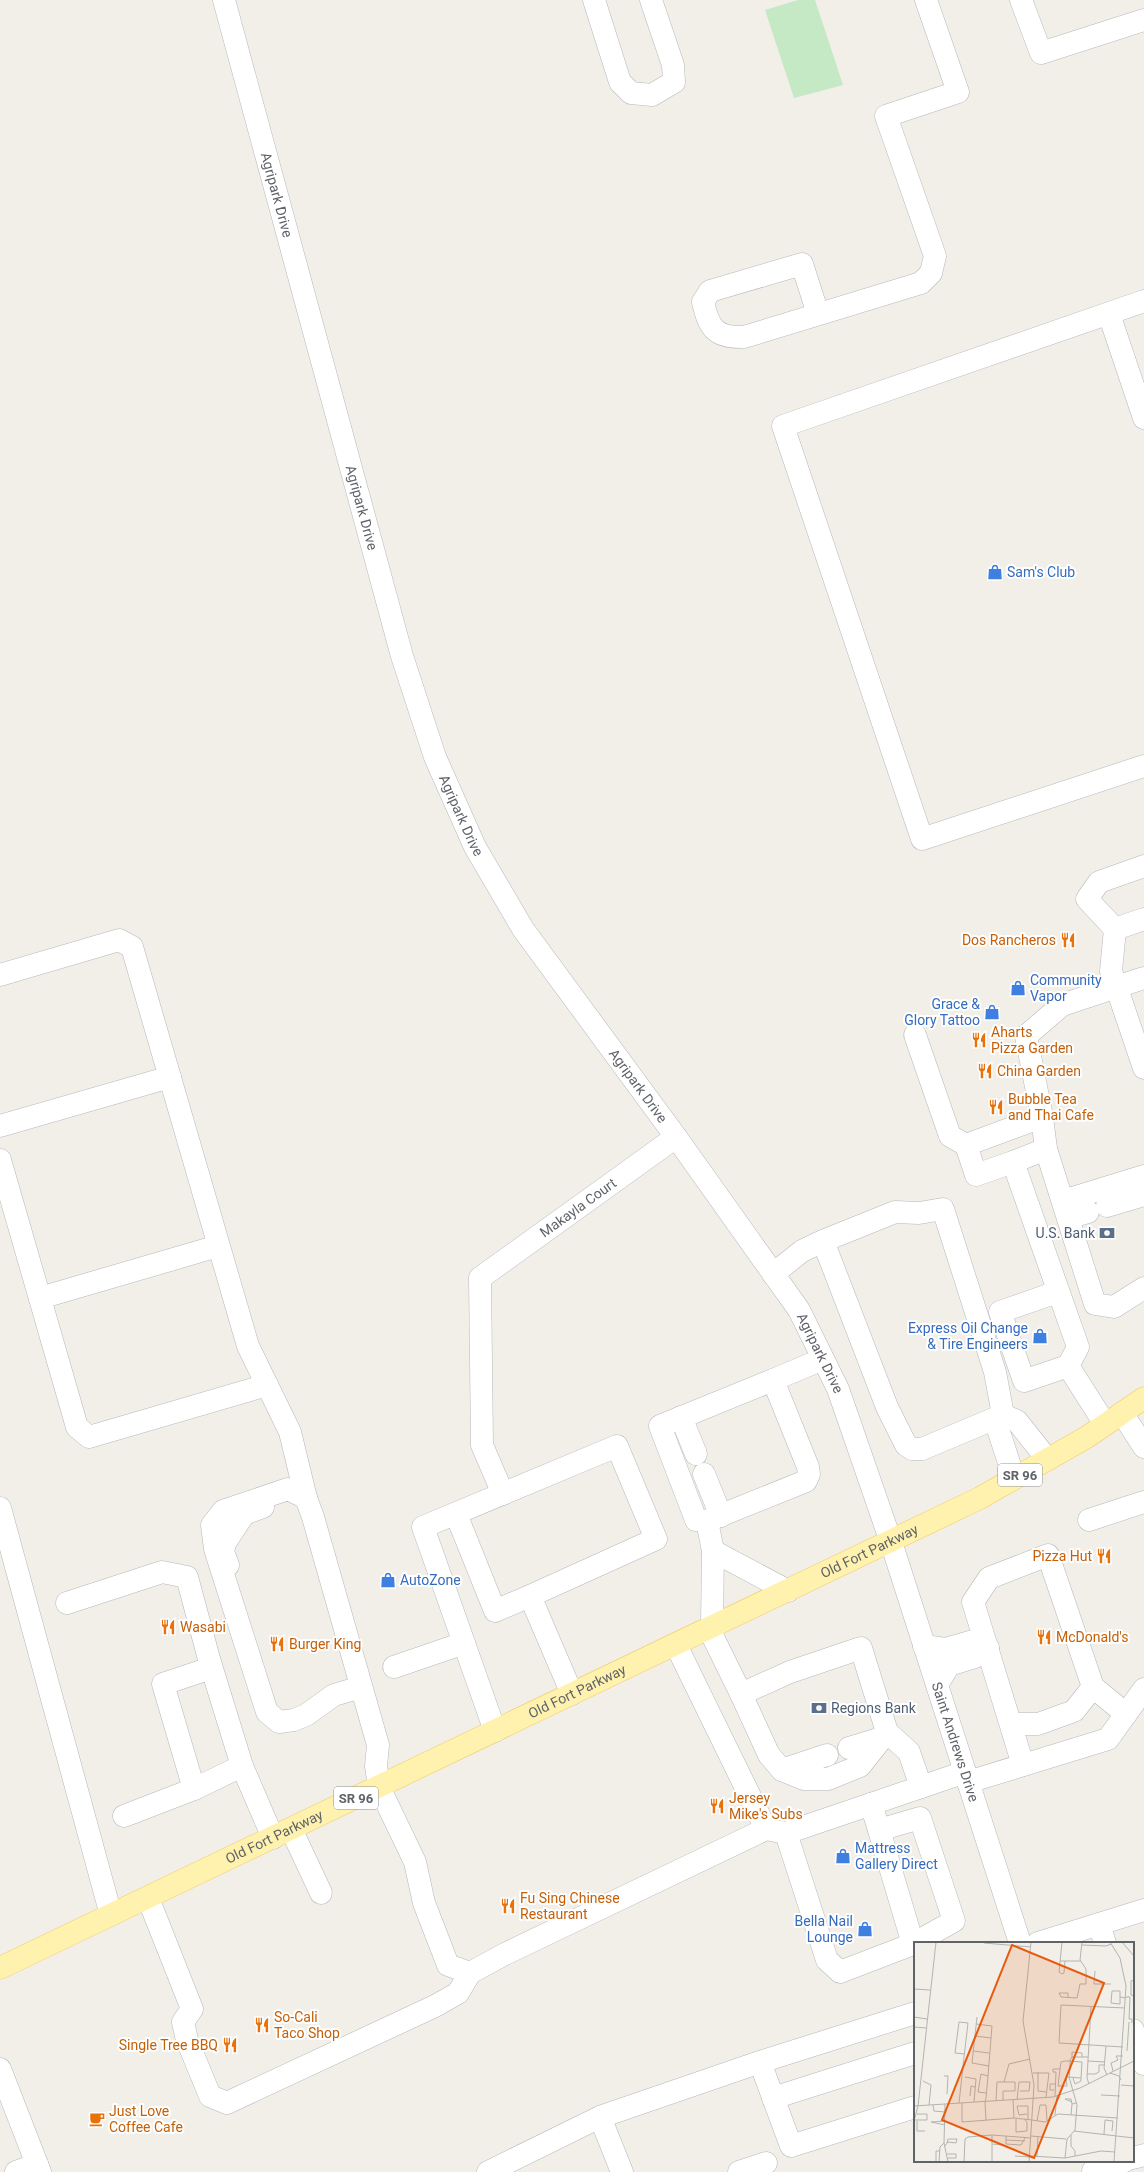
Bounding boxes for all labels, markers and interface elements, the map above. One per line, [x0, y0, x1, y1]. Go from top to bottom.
street label: Agripark Drive [258, 151, 296, 239]
street label: Agripark Drive [343, 463, 381, 552]
shop icon: Sam's Club [986, 563, 1004, 581]
place label: Sam's Club [1007, 564, 1075, 580]
street label: Agripark Drive [436, 772, 487, 859]
restaurant icon: Dos Rancheros [1059, 931, 1077, 949]
place label: Dos Rancheros [962, 932, 1056, 948]
place label: Community Vapor [1030, 972, 1102, 1004]
shop icon: Community Vapor [1009, 979, 1027, 997]
place label: Grace & Glory Tattoo [904, 996, 980, 1028]
shop icon: Grace & Glory Tattoo [983, 1003, 1001, 1021]
place label: Aharts Pizza Garden [991, 1024, 1073, 1056]
restaurant icon: Aharts Pizza Garden [970, 1031, 988, 1049]
street label: Agripark Drive [606, 1046, 671, 1126]
restaurant icon: China Garden [976, 1062, 994, 1080]
place label: China Garden [997, 1063, 1081, 1079]
place label: Bubble Tea and Thai Cafe [1008, 1091, 1094, 1123]
restaurant icon: Bubble Tea and Thai Cafe [987, 1098, 1005, 1116]
street label: Makayla Court [537, 1174, 620, 1240]
bank icon: U.S. Bank [1098, 1224, 1116, 1242]
place label: U.S. Bank [1036, 1225, 1096, 1241]
street label: Agripark Drive [794, 1310, 847, 1396]
place label: Express Oil Change & Tire Engineers [908, 1320, 1028, 1352]
shop icon: Express Oil Change & Tire Engineers [1031, 1327, 1049, 1345]
road number: SR 96 [998, 1464, 1042, 1486]
street label: Old Fort Parkway [818, 1521, 921, 1581]
restaurant icon: Pizza Hut [1095, 1547, 1113, 1565]
place label: Pizza Hut [1033, 1548, 1092, 1564]
shop icon: AutoZone [379, 1571, 397, 1589]
place label: AutoZone [400, 1572, 461, 1588]
restaurant icon: Wasabi [159, 1618, 177, 1636]
place label: Wasabi [180, 1619, 226, 1635]
restaurant icon: McDonald's [1035, 1628, 1053, 1646]
place label: McDonald's [1056, 1629, 1129, 1645]
restaurant icon: Burger King [268, 1635, 286, 1653]
place label: Burger King [289, 1636, 361, 1652]
street label: Old Fort Parkway [526, 1661, 629, 1721]
street label: Saint Andrews Drive [929, 1680, 982, 1804]
bank icon: Regions Bank [810, 1699, 828, 1717]
place label: Regions Bank [831, 1700, 917, 1716]
road number: SR 96 [334, 1787, 378, 1809]
place label: Jersey Mike's Subs [729, 1790, 803, 1822]
restaurant icon: Jersey Mike's Subs [708, 1797, 726, 1815]
street label: Old Fort Parkway [223, 1806, 326, 1867]
place label: Mattress Gallery Direct [855, 1840, 938, 1872]
shop icon: Mattress Gallery Direct [834, 1847, 852, 1865]
place label: Fu Sing Chinese Restaurant [520, 1890, 620, 1922]
restaurant icon: Fu Sing Chinese Restaurant [499, 1897, 517, 1915]
place label: Bella Nail Lounge [795, 1913, 853, 1945]
shop icon: Bella Nail Lounge [856, 1920, 874, 1938]
inset map [914, 1942, 1134, 2162]
place label: So-Cali Taco Shop [274, 2009, 340, 2041]
restaurant icon: So-Cali Taco Shop [253, 2016, 271, 2034]
restaurant icon: Single Tree BBQ [221, 2036, 239, 2054]
place label: Single Tree BBQ [119, 2037, 218, 2053]
place label: Just Love Coffee Cafe [109, 2103, 183, 2135]
cafe icon: Just Love Coffee Cafe [88, 2110, 106, 2128]

